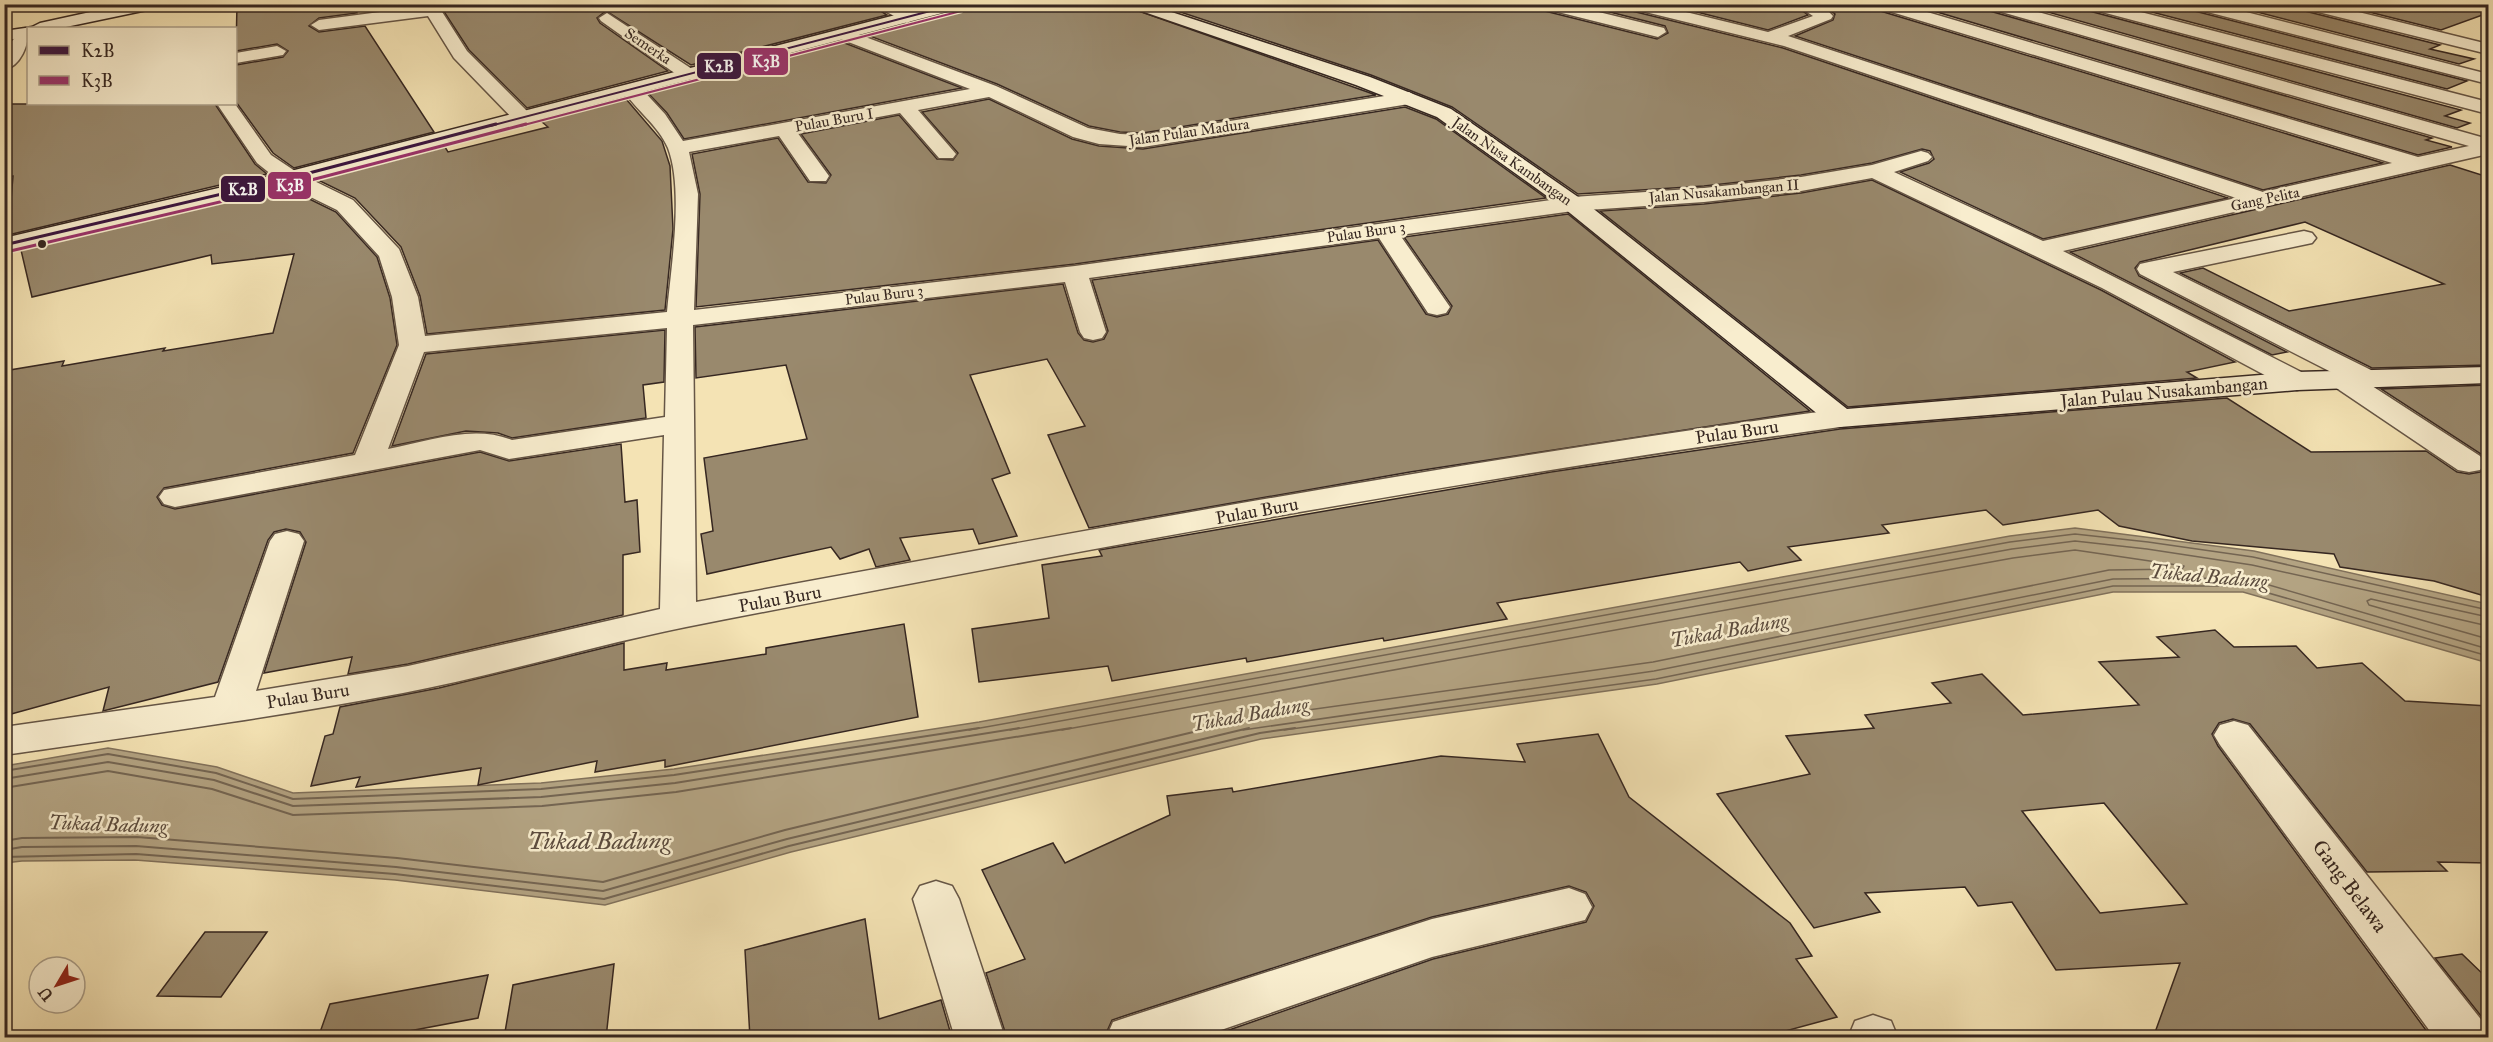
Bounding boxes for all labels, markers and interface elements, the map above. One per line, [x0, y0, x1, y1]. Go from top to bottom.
street label: Semerka [621, 24, 675, 69]
legend [27, 27, 237, 105]
text: K2B [81, 40, 115, 62]
line badge: K3B [743, 47, 789, 76]
line badge: K2B [696, 52, 742, 80]
text: K3B [752, 52, 780, 72]
text: K2B [704, 57, 734, 76]
text: K3B [81, 70, 113, 92]
street label: Pulau Buru I [793, 104, 875, 136]
street label: Jalan Nusa Kambangan [1446, 112, 1575, 210]
street label: Jalan Pulau Madura [1126, 115, 1251, 151]
line badge: K3B [267, 171, 312, 200]
line badge: K2B [220, 175, 266, 203]
street label: Jalan Nusakambangan II [1646, 175, 1800, 208]
text: K3B [276, 176, 304, 196]
text: K2B [228, 180, 258, 199]
street label: Gang Pelita [2229, 183, 2302, 215]
street label: Pulau Buru 3 [1326, 218, 1406, 246]
unlabelled marker [36, 238, 48, 250]
street label: Pulau Buru 3 [844, 281, 924, 309]
street label: Jalan Pulau Nusakambangan [2057, 372, 2269, 413]
street label: Pulau Buru [1694, 415, 1780, 449]
street label: Pulau Buru [1214, 493, 1301, 529]
water label: Tukad Badung [2149, 559, 2271, 593]
street label: Pulau Buru [737, 581, 824, 617]
water label: Tukad Badung [1668, 608, 1791, 652]
street label: Pulau Buru [265, 679, 351, 713]
water label: Tukad Badung [1189, 692, 1312, 736]
water label: Tukad Badung [48, 810, 169, 838]
water label: Tukad Badung [528, 826, 672, 856]
street label: Gang Belawa [2307, 834, 2393, 938]
north arrow [27, 955, 87, 1015]
text: U [34, 983, 57, 1005]

